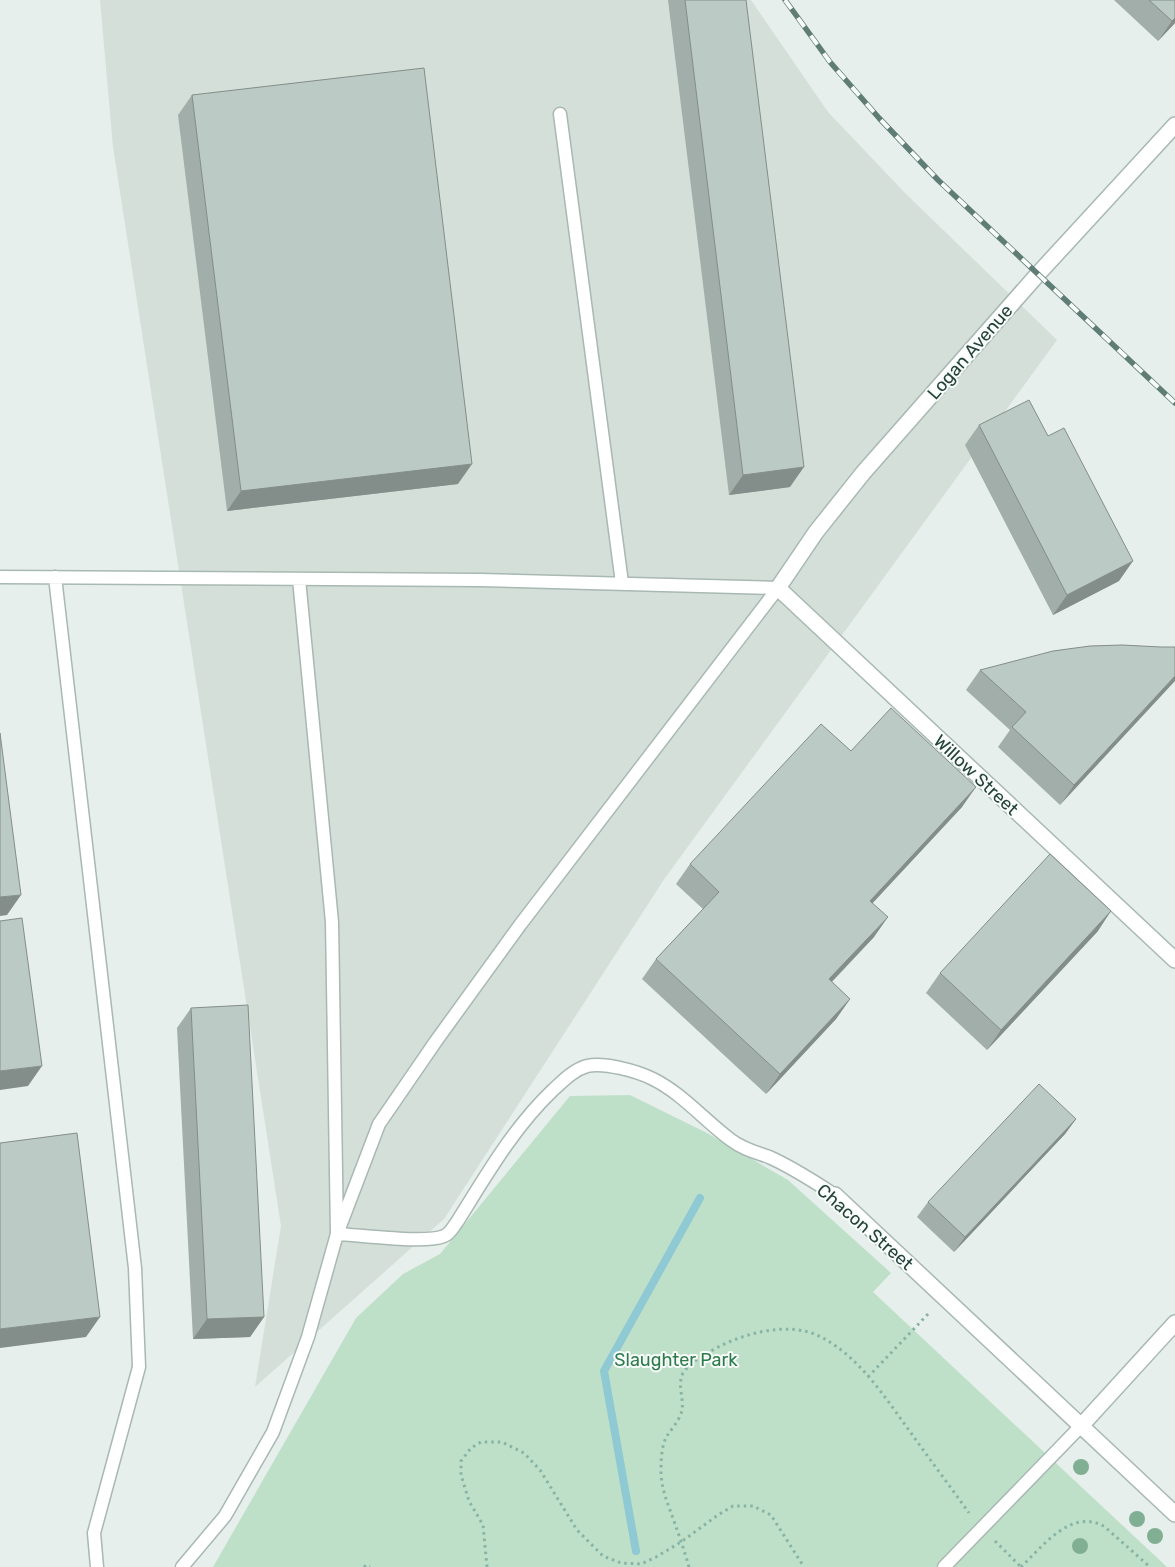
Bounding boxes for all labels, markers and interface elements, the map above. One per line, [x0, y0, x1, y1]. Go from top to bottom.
street label: Logan Avenue [923, 300, 1017, 404]
street label: Willow Street [929, 730, 1023, 820]
street label: Chacon Street [812, 1179, 918, 1275]
park label: Slaughter Park [614, 1349, 738, 1371]

